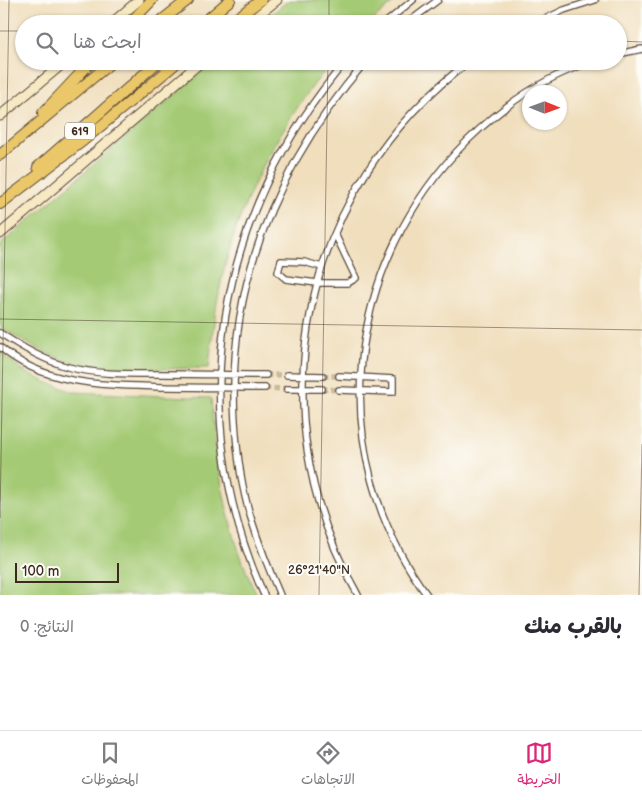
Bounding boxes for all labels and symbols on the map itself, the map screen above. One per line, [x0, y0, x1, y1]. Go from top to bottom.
north arrow [522, 85, 567, 130]
road number: 619 [65, 122, 95, 140]
scale bar [15, 560, 119, 583]
text: 26°21'40"N [288, 563, 350, 578]

